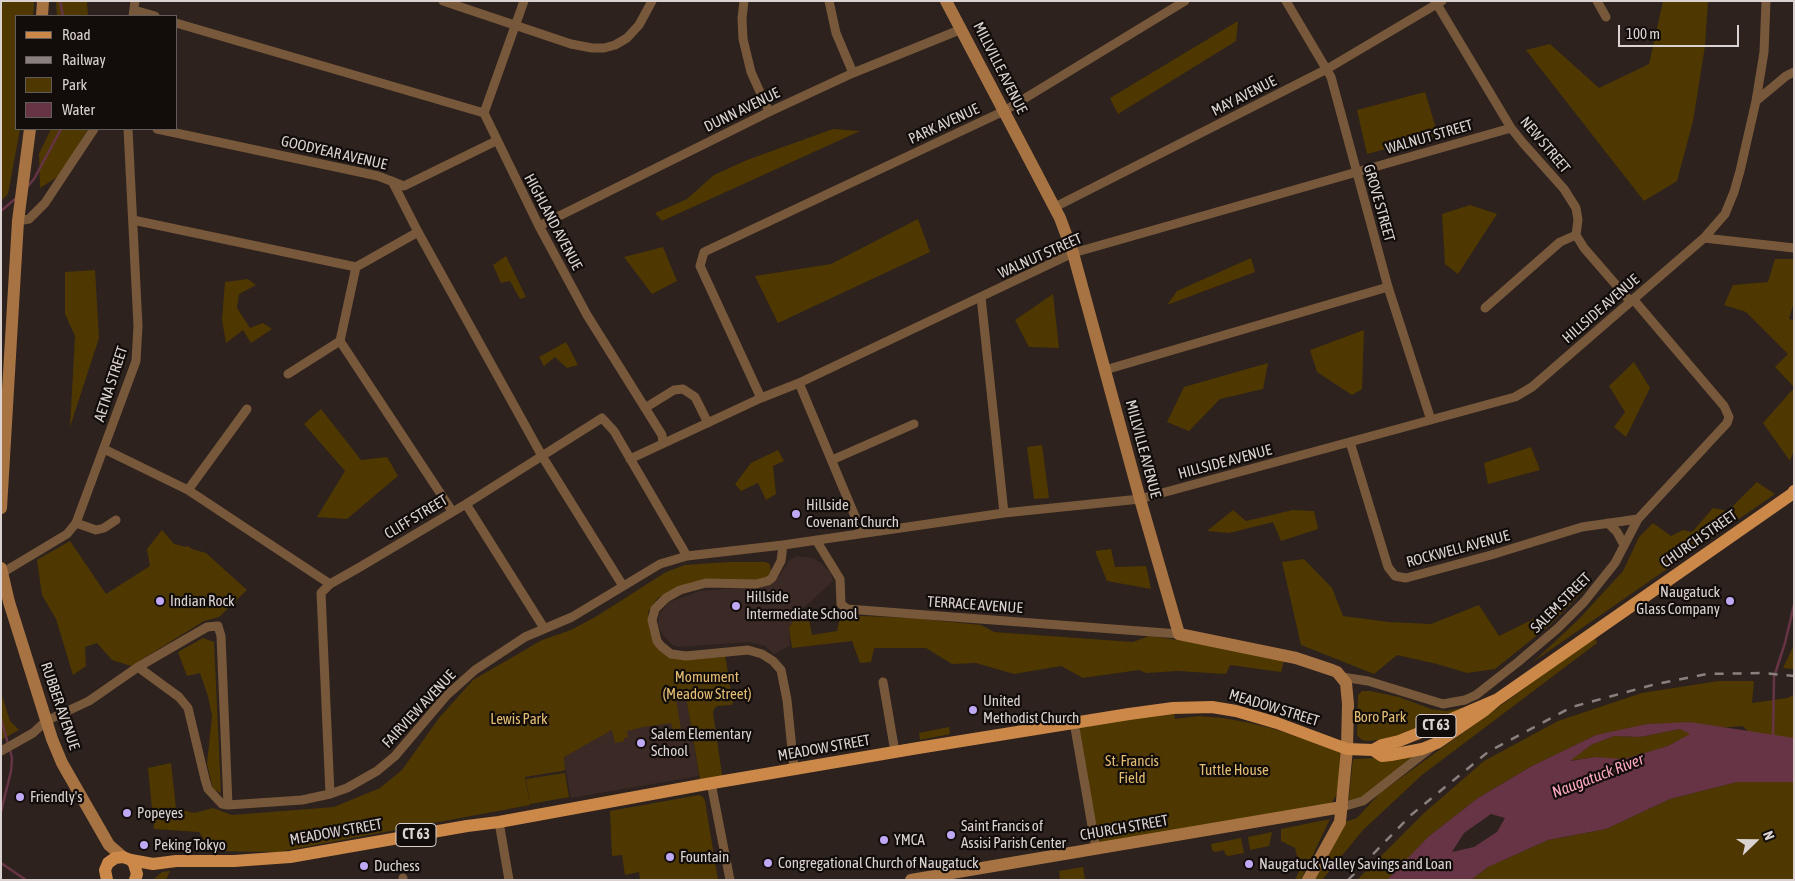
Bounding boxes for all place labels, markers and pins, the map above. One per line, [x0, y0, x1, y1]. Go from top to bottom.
place label: Hillside Covenant Church [806, 496, 899, 531]
marker: Hillside Covenant Church [790, 508, 802, 520]
place label: Naugatuck Glass Company [1636, 583, 1720, 618]
place label: Hillside Intermediate School [746, 588, 858, 623]
place label: Indian Rock [170, 592, 235, 610]
marker: Indian Rock [154, 595, 166, 607]
marker: Naugatuck Glass Company [1724, 595, 1736, 607]
marker: Hillside Intermediate School [730, 600, 742, 612]
place label: United Methodist Church [983, 692, 1079, 727]
marker: United Methodist Church [967, 704, 979, 716]
place label: Salem Elementary School [651, 725, 752, 760]
marker: Salem Elementary School [635, 737, 647, 749]
place label: Friendly's [30, 788, 83, 806]
marker: Friendly's [14, 791, 26, 803]
place label: Popeyes [137, 804, 183, 822]
marker: Popeyes [121, 807, 133, 819]
place label: Saint Francis of Assisi Parish Center [961, 817, 1066, 852]
marker: Saint Francis of Assisi Parish Center [945, 829, 957, 841]
place label: YMCA [894, 831, 925, 849]
marker: YMCA [878, 834, 890, 846]
place label: Peking Tokyo [154, 836, 226, 854]
marker: Peking Tokyo [138, 839, 150, 851]
place label: Fountain [680, 848, 729, 866]
marker: Fountain [664, 851, 676, 863]
place label: Congregational Church of Naugatuck [778, 854, 979, 872]
place label: Naugatuck Valley Savings and Loan [1259, 855, 1452, 873]
place label: Duchess [374, 857, 420, 875]
marker: Congregational Church of Naugatuck [762, 857, 774, 869]
marker: Naugatuck Valley Savings and Loan [1243, 858, 1255, 870]
marker: Duchess [358, 860, 370, 872]

